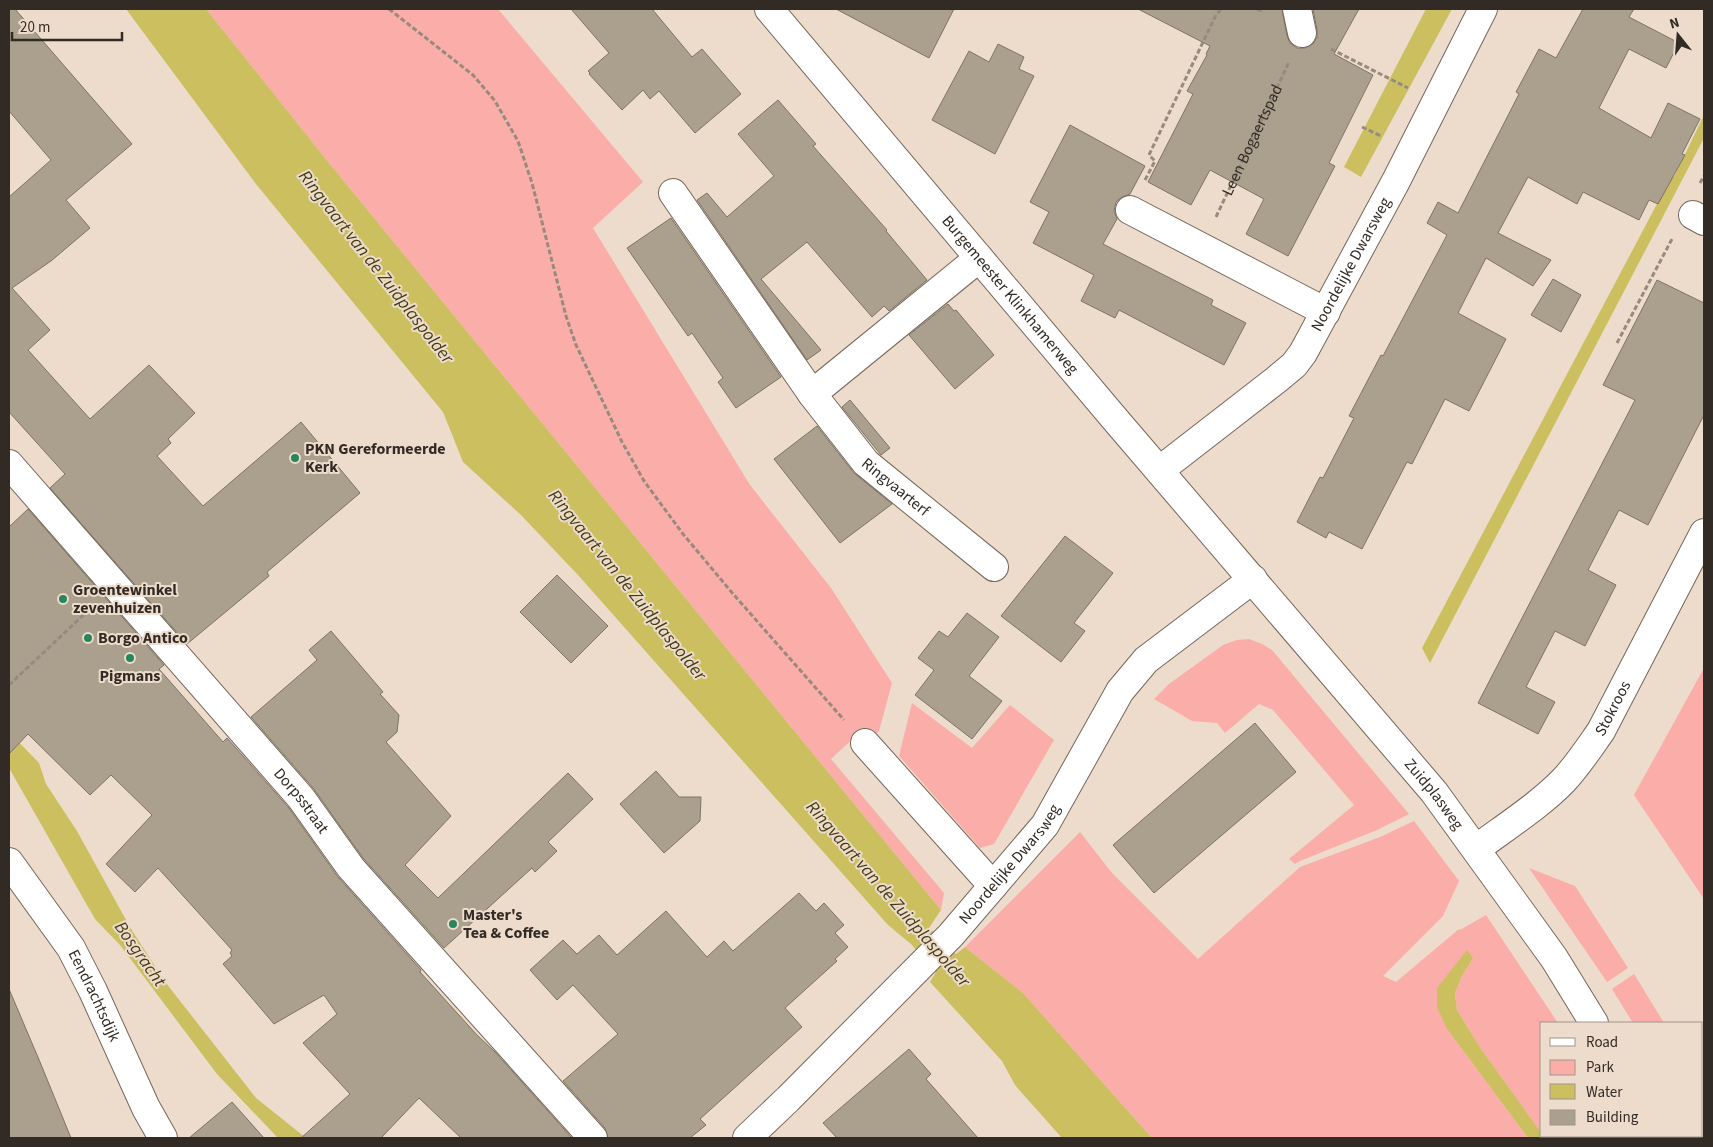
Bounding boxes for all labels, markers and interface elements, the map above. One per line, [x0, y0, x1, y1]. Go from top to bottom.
scale bar [12, 10, 122, 42]
north arrow [1653, 10, 1703, 60]
text: N [1667, 13, 1682, 34]
text: 20 m [20, 17, 50, 38]
street label: Leen Bogaertspad [1217, 81, 1288, 199]
water label: Ringvaart van de Zuidplaspolder [292, 165, 460, 370]
street label: Noordelijke Dwarsweg [1306, 193, 1396, 335]
street label: Burgemeester Klinkhamerweg [937, 211, 1084, 379]
place label: PKN Gereformeerde Kerk [305, 438, 446, 478]
marker: PKN Gereformeerde Kerk [289, 452, 301, 464]
street label: Ringvaarterf [857, 453, 935, 522]
water label: Ringvaart van de Zuidplaspolder [542, 484, 713, 687]
place label: Groentewinkel zevenhuizen [73, 579, 177, 619]
marker: Groentewinkel zevenhuizen [57, 593, 69, 605]
place label: Borgo Antico [98, 627, 188, 649]
marker: Borgo Antico [82, 632, 94, 644]
marker: Pigmans [124, 652, 136, 664]
place label: Pigmans [100, 665, 160, 687]
street label: Stokroos [1590, 677, 1636, 741]
street label: Zuidplasweg [1399, 754, 1469, 834]
street label: Dorpsstraat [269, 763, 334, 839]
water label: Ringvaart van de Zuidplaspolder [800, 795, 976, 993]
street label: Noordelijke Dwarsweg [954, 800, 1065, 929]
place label: Master's Tea & Coffee [463, 904, 549, 944]
water label: Bosgracht [108, 916, 172, 993]
marker: Master's Tea & Coffee [447, 918, 459, 930]
street label: Eendrachtsdijk [63, 946, 126, 1045]
legend [1540, 1022, 1703, 1137]
text: Road [1586, 1032, 1618, 1053]
text: Park [1586, 1057, 1615, 1078]
text: Water [1586, 1082, 1623, 1103]
text: Building [1586, 1107, 1639, 1128]

